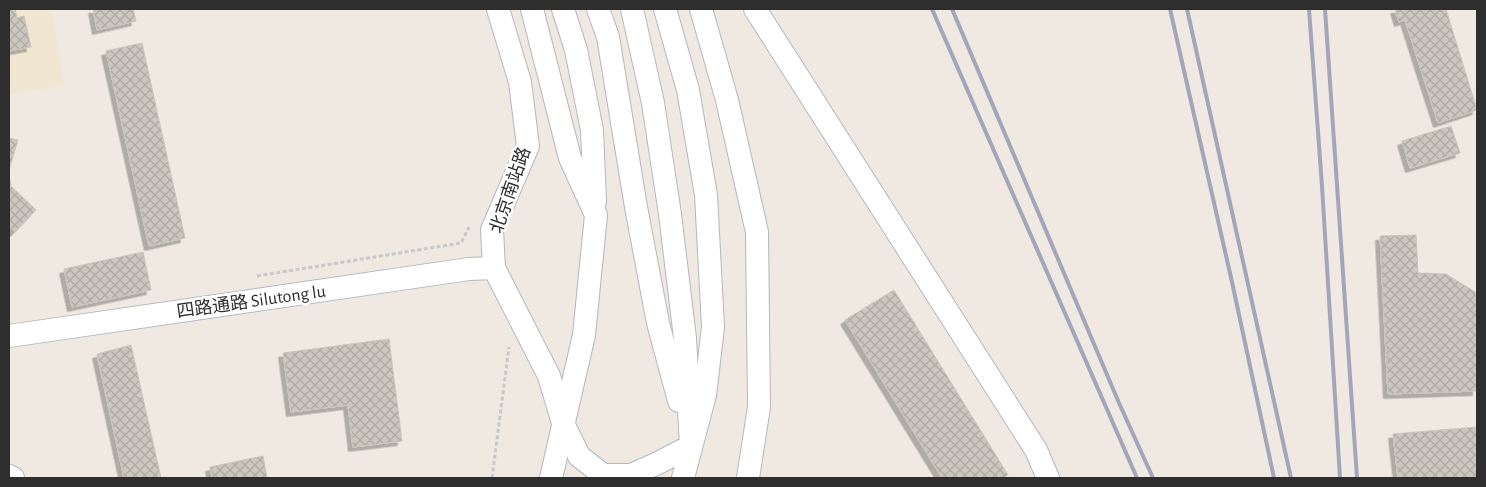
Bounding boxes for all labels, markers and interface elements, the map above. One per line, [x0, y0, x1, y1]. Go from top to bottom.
street label: 北京南站路 [486, 144, 534, 236]
street label: 四路通路 Silutong lu [175, 281, 327, 321]

